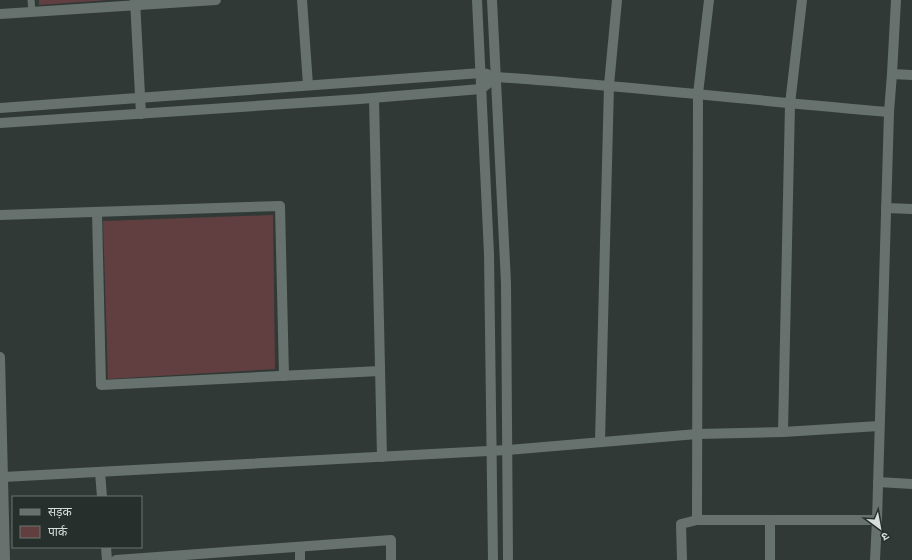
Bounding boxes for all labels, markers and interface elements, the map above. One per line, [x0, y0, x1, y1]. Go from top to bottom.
legend [12, 496, 142, 548]
text: सड़क [48, 504, 73, 520]
north arrow [860, 508, 900, 548]
text: पार्क [48, 524, 68, 540]
text: उ [878, 528, 892, 544]

